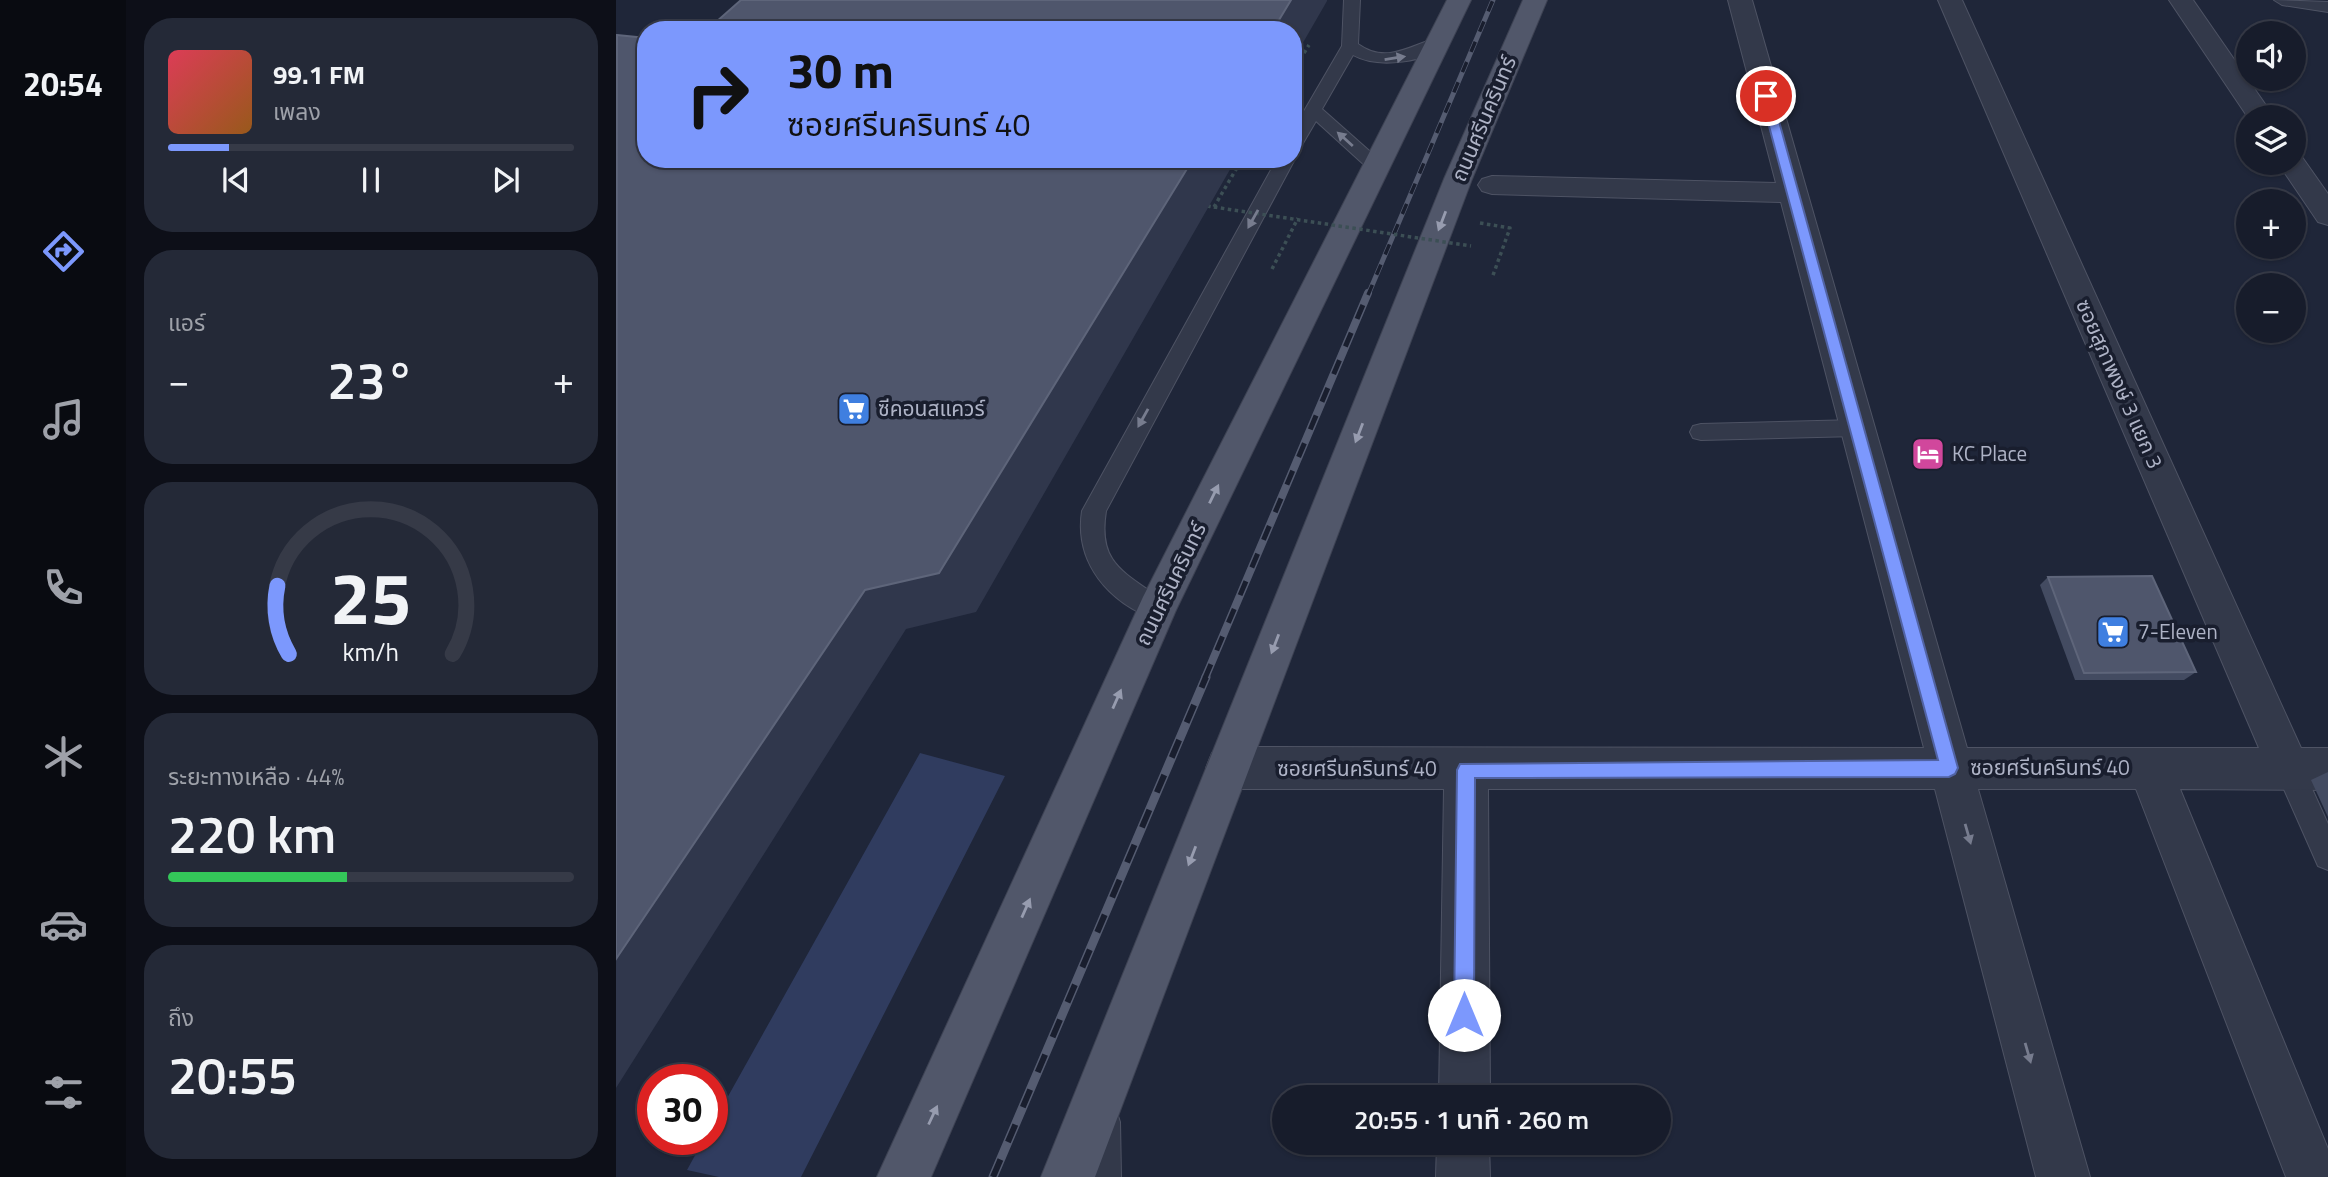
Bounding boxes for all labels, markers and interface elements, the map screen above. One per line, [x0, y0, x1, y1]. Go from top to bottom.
map controls [2236, 21, 2306, 343]
button: sound [2236, 21, 2306, 91]
text: 30 m [787, 32, 894, 107]
icon: right [672, 49, 763, 140]
street label: ถนนศรีนครินทร์ [1442, 50, 1524, 186]
one-way arrow [1384, 52, 1406, 63]
text: 99.1 FM [273, 55, 365, 94]
text: 20:54 [23, 60, 103, 108]
pin [1736, 66, 1796, 126]
icon: arrive [1747, 77, 1785, 115]
text: เพลง [273, 94, 321, 129]
text: ซอยศรีนครินทร์ 40 [787, 100, 1030, 148]
button: layers [2236, 105, 2306, 175]
one-way arrow [1337, 131, 1354, 147]
icon: previous [217, 161, 255, 199]
icon: pause [352, 161, 390, 199]
icon: next [487, 161, 525, 199]
button: + [2236, 189, 2306, 259]
one-way arrow [1247, 209, 1259, 229]
one-way arrow [1436, 211, 1447, 232]
icon: directions [39, 227, 88, 276]
button: − [2236, 273, 2306, 343]
street label: ซอยสุภาพงษ์ 3 แยก 3 [2068, 294, 2172, 473]
text: แอร์ [168, 305, 205, 340]
text: 23° [327, 340, 415, 419]
text: − [168, 351, 189, 409]
text: + [553, 351, 574, 409]
supermarket icon: ซีคอนสแควร์ [835, 390, 873, 428]
place label: ซีคอนสแควร์ [878, 392, 986, 424]
icon: music [39, 395, 88, 444]
one-way arrow [1137, 408, 1149, 428]
one-way arrow [1353, 422, 1364, 443]
hotel icon: KC Place [1909, 435, 1947, 473]
place label: KC Place [1952, 437, 2027, 469]
one-way arrow [1209, 484, 1220, 504]
street label: ถนนศรีนครินทร์ [1126, 516, 1214, 651]
text: 25 [330, 543, 412, 653]
icon: phone [39, 563, 88, 612]
supermarket icon: 7-Eleven [2094, 613, 2132, 651]
place label: 7-Eleven [2138, 615, 2218, 647]
text: km/h [343, 633, 399, 671]
one-way arrow [1270, 634, 1281, 655]
one-way arrow [1112, 689, 1123, 710]
icon: climate [39, 732, 88, 781]
street label: ซอยศรีนครินทร์ 40 [1970, 751, 2130, 783]
street label: ซอยศรีนครินทร์ 40 [1277, 752, 1437, 784]
text: ระยะทางเหลือ · 44% [168, 759, 345, 794]
text: 220 km [168, 794, 336, 873]
one-way arrow [1963, 824, 1973, 845]
one-way arrow [1187, 846, 1198, 867]
one-way arrow [1021, 897, 1032, 918]
icon: car [39, 900, 88, 949]
position arrow [1427, 978, 1501, 1052]
text: ถึง [168, 1000, 194, 1035]
text: 20:55 [168, 1035, 297, 1114]
one-way arrow [2024, 1043, 2034, 1064]
speed limit sign: 30 [637, 1064, 728, 1155]
icon: filters [39, 1068, 88, 1117]
text: 20:55 · 1 นาที · 260 m [1354, 1100, 1589, 1139]
one-way arrow [927, 1105, 938, 1125]

